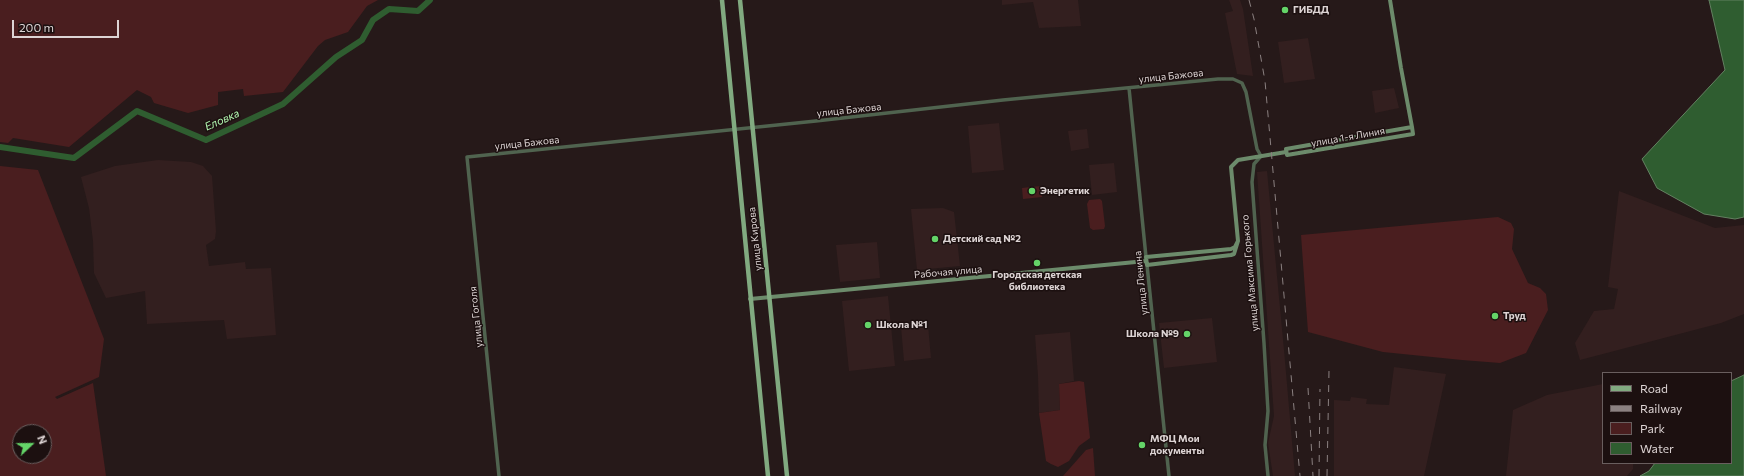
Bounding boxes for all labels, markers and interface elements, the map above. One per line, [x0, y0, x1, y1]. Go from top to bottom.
place label: ГИБДД [1293, 4, 1329, 16]
marker: ГИБДД [1280, 5, 1290, 15]
scale bar [14, 12, 121, 38]
text: 200 m [19, 20, 54, 34]
street label: улица Бажова [1138, 67, 1204, 85]
street label: улица Бажова [816, 101, 882, 119]
water label: Еловка [202, 106, 242, 134]
street label: улица 1-я Линия [1310, 125, 1386, 149]
street label: улица Бажова [494, 134, 560, 152]
place label: Энергетик [1040, 185, 1090, 197]
marker: Энергетик [1027, 186, 1037, 196]
street label: улица Кирова [746, 207, 764, 271]
street label: улица Максима Горького [1239, 214, 1261, 332]
place label: Детский сад №2 [943, 233, 1021, 245]
marker: Детский сад №2 [930, 234, 940, 244]
street label: улица Ленина [1132, 250, 1150, 316]
marker: Городская детская библиотека [1032, 258, 1042, 268]
street label: Рабочая улица [913, 263, 983, 281]
place label: Городская детская библиотека [992, 269, 1082, 292]
street label: улица Гоголя [467, 286, 485, 348]
place label: Труд [1503, 310, 1526, 322]
marker: Труд [1490, 311, 1500, 321]
place label: Школа №1 [876, 319, 927, 331]
marker: Школа №1 [863, 320, 873, 330]
place label: Школа №9 [1126, 328, 1179, 340]
marker: Школа №9 [1182, 329, 1192, 339]
legend [1602, 372, 1732, 464]
text: Road [1640, 381, 1668, 395]
text: Railway [1640, 401, 1682, 415]
text: Park [1640, 421, 1665, 435]
north arrow [12, 424, 52, 464]
text: N [35, 433, 50, 446]
place label: МФЦ Мои документы [1150, 433, 1204, 456]
marker: МФЦ Мои документы [1137, 440, 1147, 450]
text: Water [1640, 441, 1674, 455]

